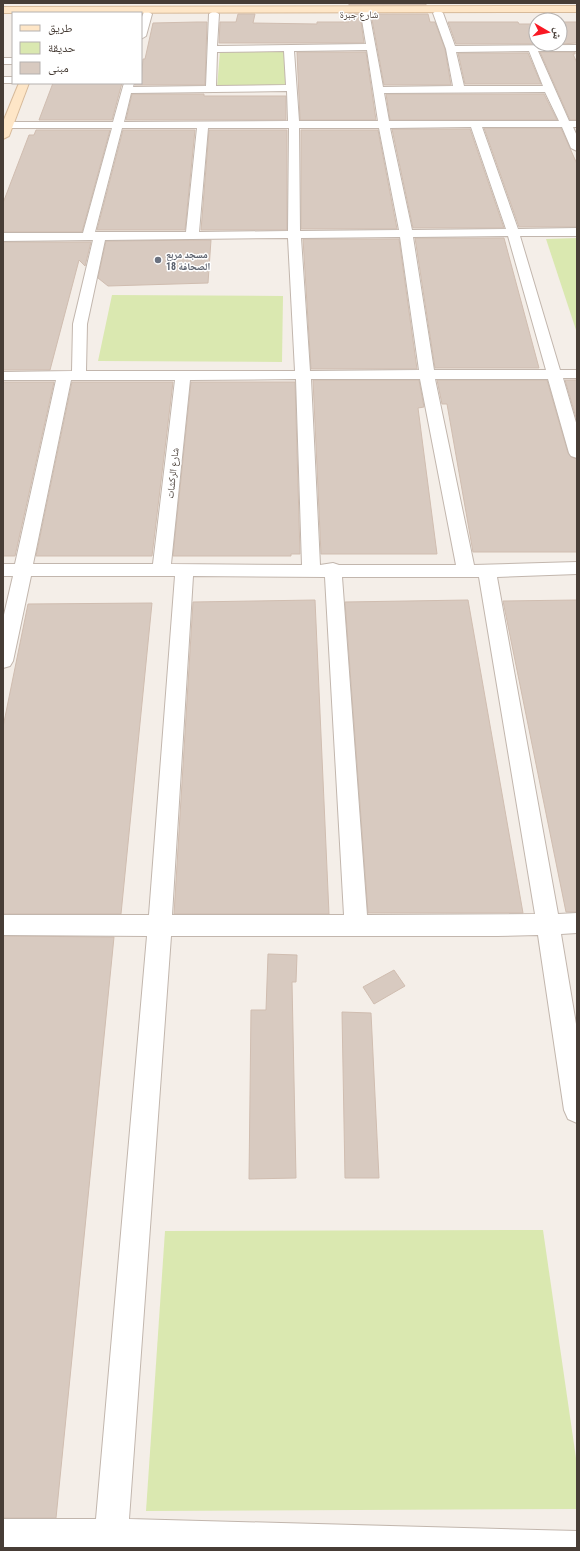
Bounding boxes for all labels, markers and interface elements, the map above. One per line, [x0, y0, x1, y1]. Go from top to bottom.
street label: شارع جبرة [340, 9, 379, 21]
legend [12, 12, 142, 84]
north arrow [528, 12, 568, 52]
text: طريق [48, 21, 73, 35]
text: ش [549, 27, 565, 41]
text: حديقة [48, 41, 76, 55]
text: مبنى [48, 61, 69, 75]
place label: مسجد مربع 18 الصحافة [166, 249, 210, 272]
marker: مسجد مربع 18 الصحافة [153, 255, 163, 265]
street label: شارع الركشات [164, 447, 182, 499]

